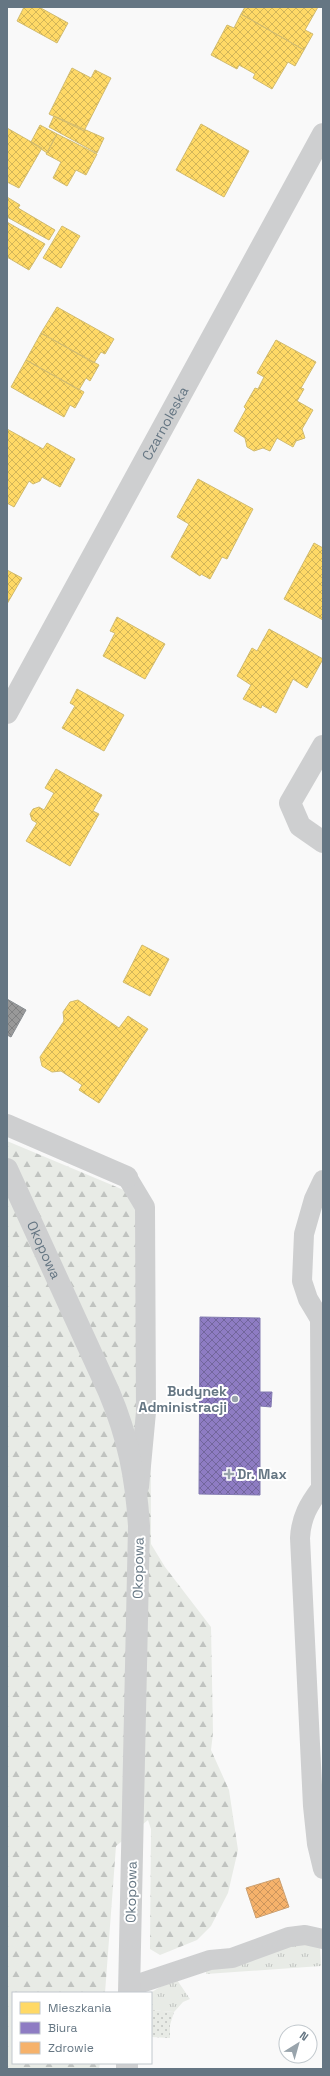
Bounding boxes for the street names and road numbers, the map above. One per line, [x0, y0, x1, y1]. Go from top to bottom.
street label: Czarnoleska [138, 383, 192, 463]
street label: Okopowa [23, 1218, 65, 1282]
street label: Okopowa [128, 1537, 148, 1599]
street label: Okopowa [121, 1861, 141, 1923]

